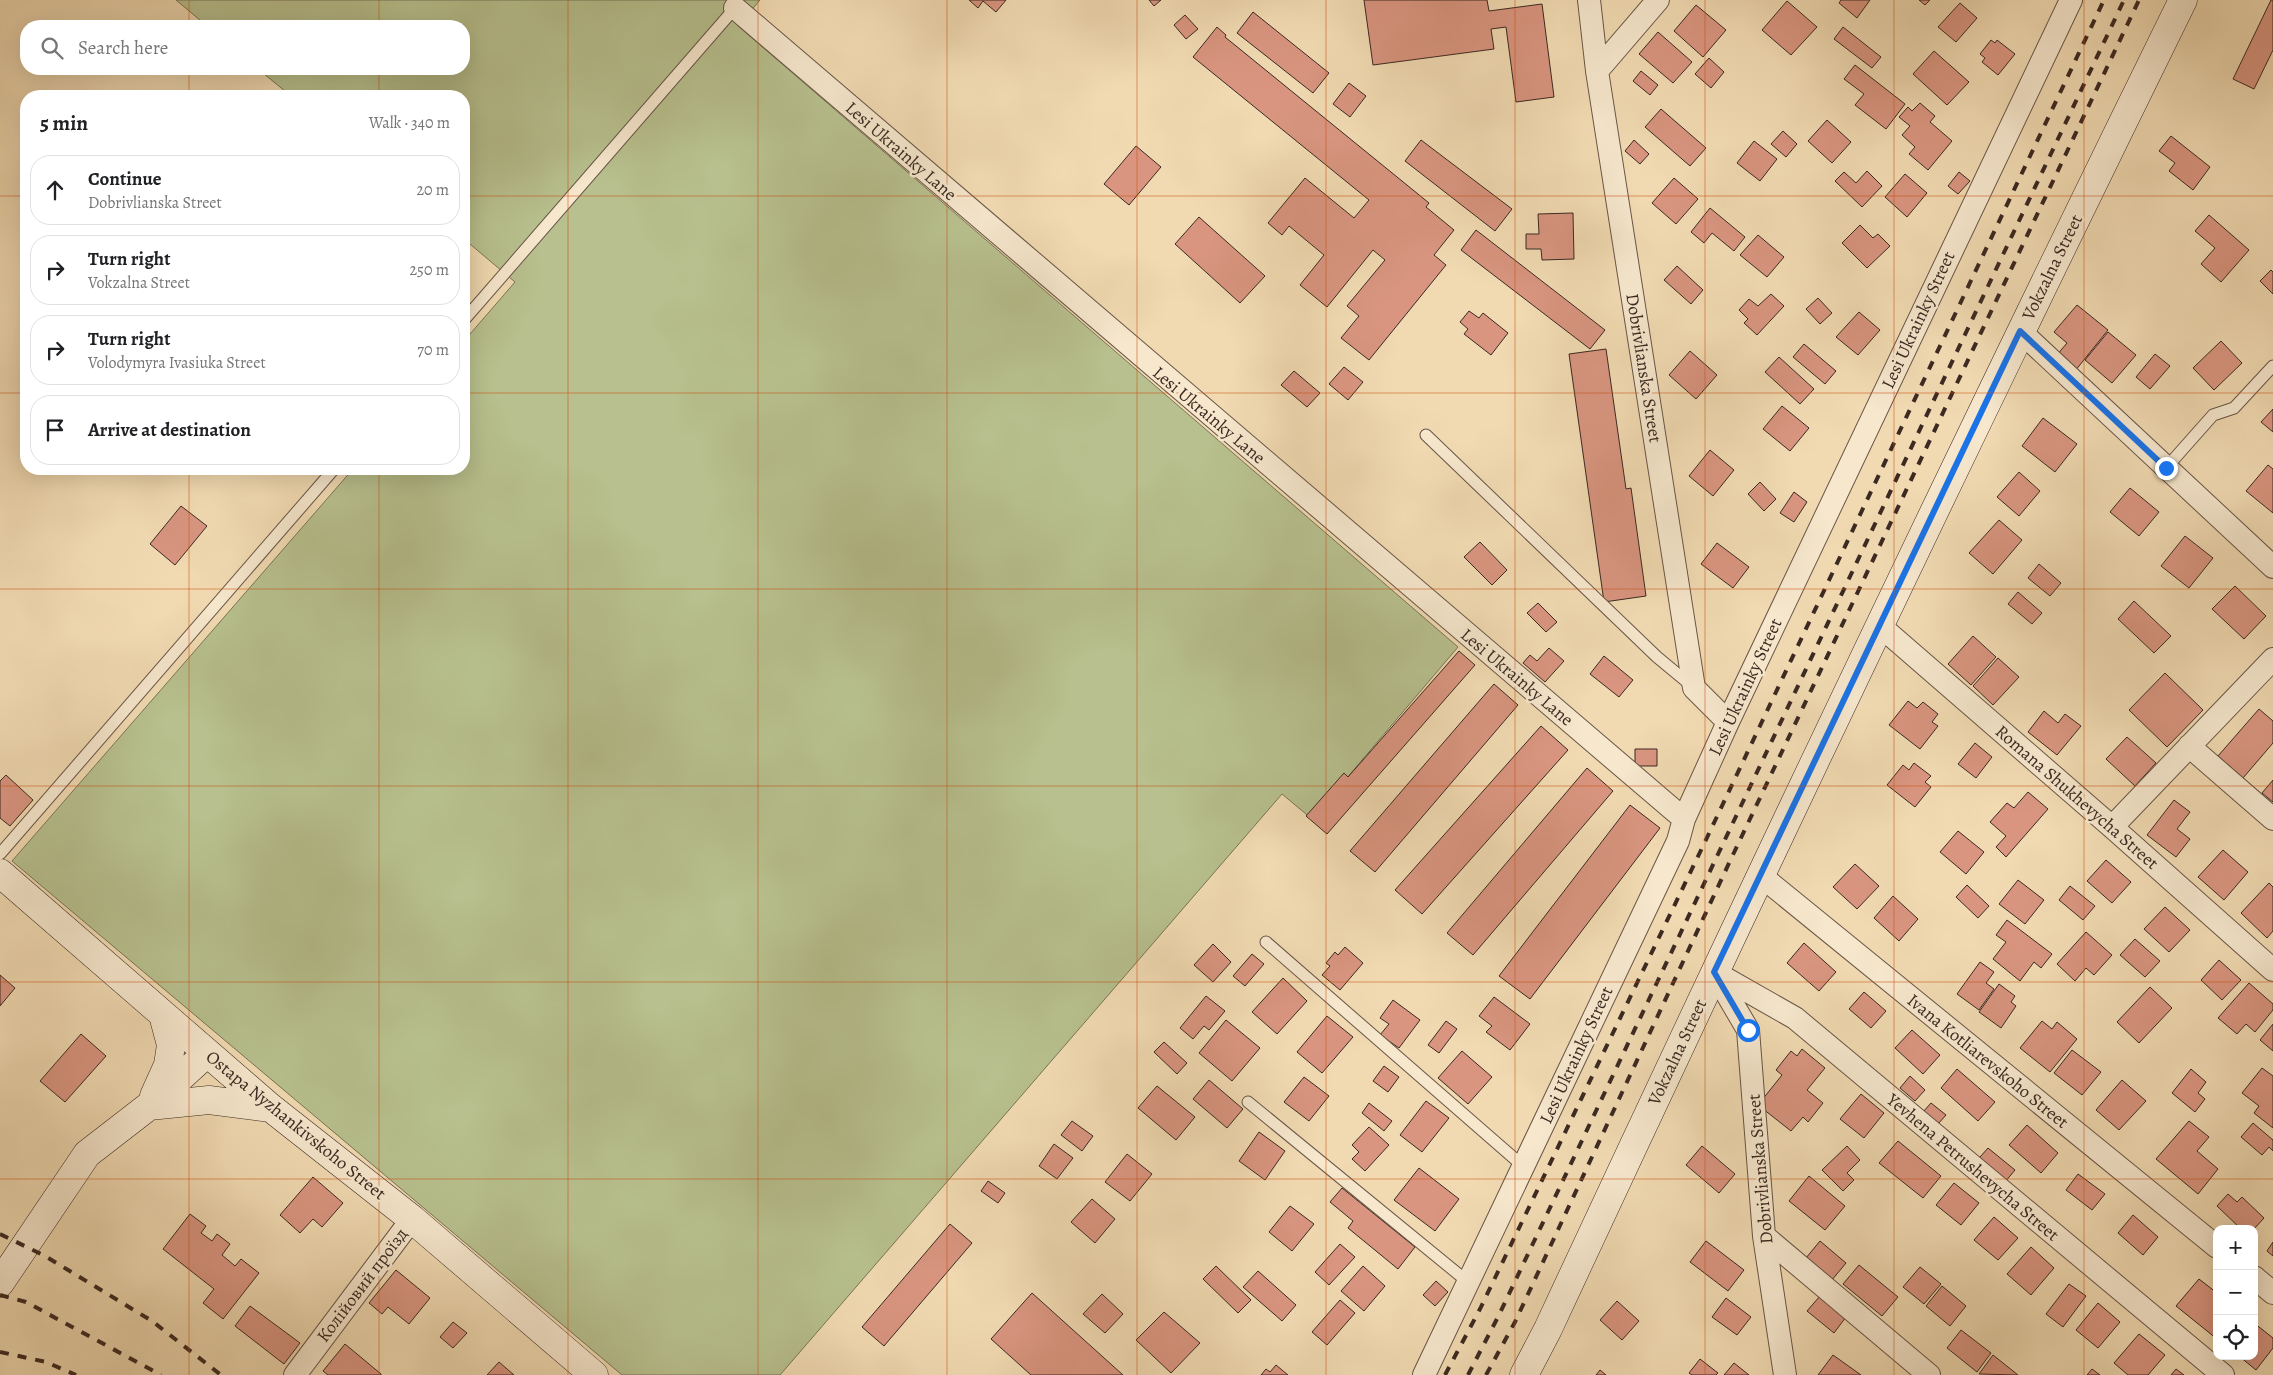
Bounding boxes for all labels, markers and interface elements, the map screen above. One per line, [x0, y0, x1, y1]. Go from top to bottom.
search box [20, 20, 470, 75]
icon: search [38, 34, 66, 62]
text: Search here [78, 35, 168, 61]
street label: Lesi Ukrainky Lane [840, 96, 962, 206]
text: 5 min [40, 109, 88, 137]
text: Walk · 340 m [369, 112, 450, 134]
text: Continue [88, 166, 162, 192]
icon: ahead [41, 176, 69, 204]
text: 20 m [416, 179, 449, 201]
text: Dobrivlianska Street [88, 192, 222, 214]
street label: Vokzalna Street [2016, 210, 2088, 325]
text: Turn right [88, 246, 170, 272]
street label: Lesi Ukrainky Street [1876, 247, 1960, 393]
icon: right [41, 256, 69, 284]
text: 250 m [410, 259, 449, 281]
text: Vokzalna Street [88, 272, 190, 294]
street label: Dobrivlianska Street [1620, 292, 1668, 444]
text: Turn right [88, 326, 170, 352]
icon: right [41, 336, 69, 364]
text: 70 m [417, 339, 449, 361]
text: Volodymyra Ivasiuka Street [88, 352, 266, 374]
street label: Lesi Ukrainky Lane [1148, 361, 1270, 469]
icon: arrive [41, 416, 69, 444]
text: Arrive at destination [88, 417, 251, 443]
route end [2155, 457, 2178, 480]
street label: Lesi Ukrainky Street [1703, 614, 1787, 760]
street label: Lesi Ukrainky Lane [1456, 623, 1578, 731]
street label: Romana Shukhevycha Street [1990, 719, 2164, 875]
street label: Lesi Ukrainky Street [1534, 982, 1618, 1128]
street label: Ivana Kotliarevskoho Street [1902, 988, 2074, 1134]
street label: Vokzalna Street [1641, 995, 1712, 1110]
route start [1737, 1019, 1760, 1042]
street label: Ostapa Nyzhankivskoho Street [201, 1045, 391, 1205]
street label: Yevhena Petrushevycha Street [1881, 1087, 2064, 1246]
street label: Dobrivlianska Street [1741, 1093, 1779, 1245]
street label: Колійовий проїзд [311, 1223, 413, 1347]
map controls [2213, 1225, 2258, 1360]
button: + [2213, 1225, 2258, 1270]
button: − [2213, 1270, 2258, 1315]
button: locate [2213, 1315, 2258, 1360]

